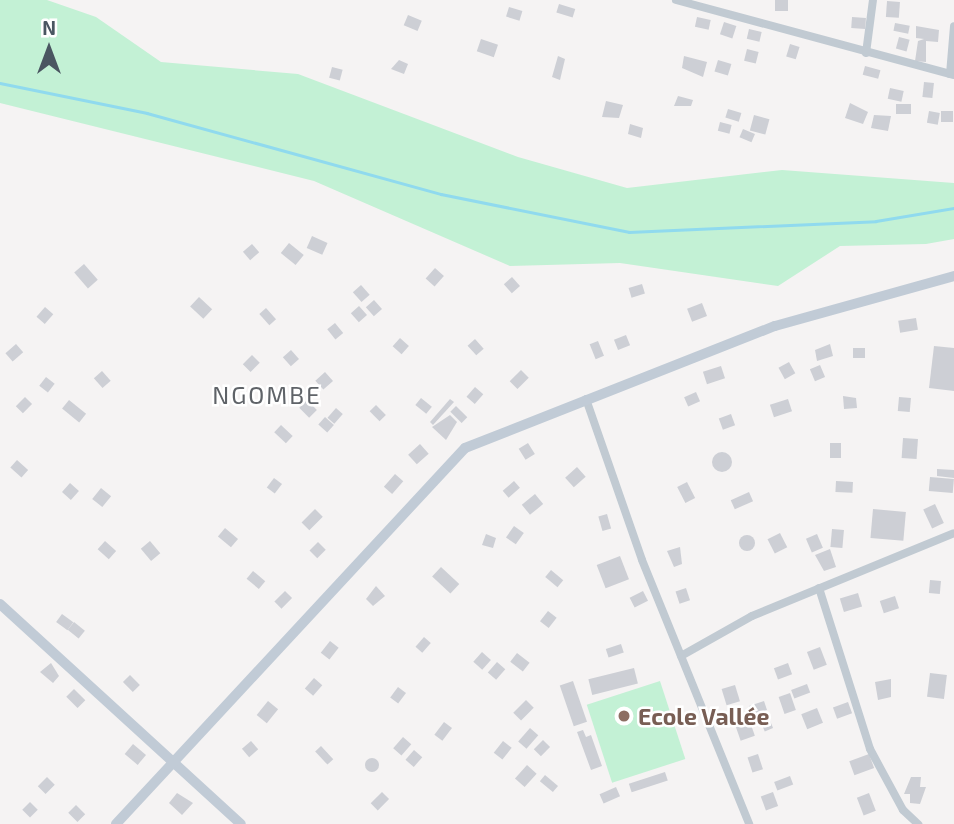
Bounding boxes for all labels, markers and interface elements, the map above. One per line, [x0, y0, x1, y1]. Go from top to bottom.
north arrow [14, 14, 84, 84]
text: N [42, 16, 56, 39]
district label: NGOMBE [213, 381, 321, 409]
place label: Ecole Vallée [638, 702, 770, 730]
marker: Ecole Vallée [616, 708, 632, 724]

